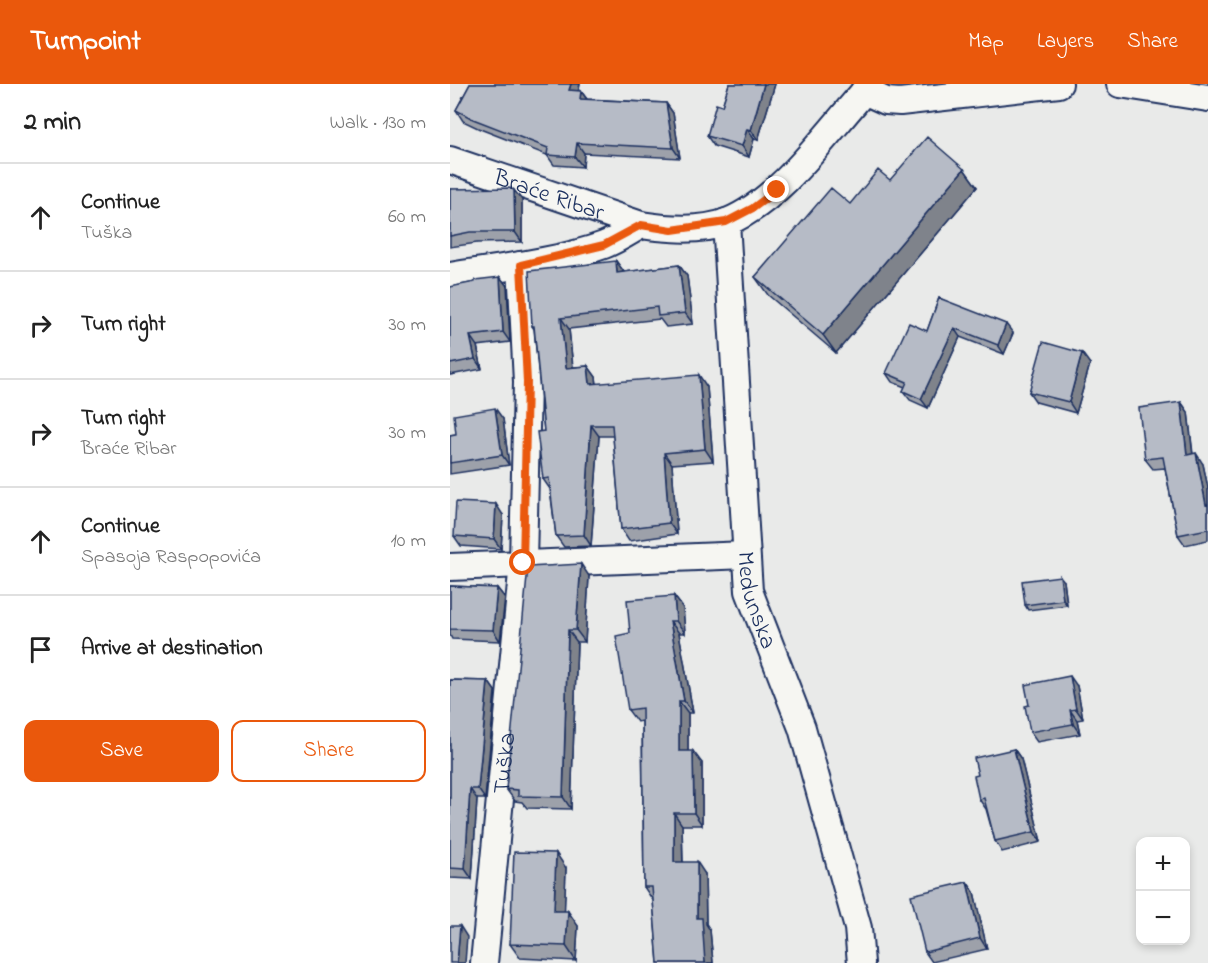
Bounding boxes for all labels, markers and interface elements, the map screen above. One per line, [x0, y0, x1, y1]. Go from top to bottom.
text: Turnpoint [30, 22, 141, 63]
text: Map [968, 27, 1004, 57]
text: Layers [1037, 27, 1094, 57]
text: Share [1127, 27, 1178, 57]
text: 2 min [24, 104, 81, 142]
text: Walk · 130 m [330, 109, 426, 138]
street label: Braće Ribar [488, 161, 609, 231]
route end [763, 176, 789, 202]
text: Continue [81, 187, 160, 219]
icon: ahead [24, 201, 57, 234]
text: 60 m [388, 203, 426, 232]
text: Tuška [81, 219, 132, 248]
icon: right [24, 309, 57, 342]
text: Turn right [81, 309, 166, 341]
text: 30 m [389, 311, 426, 340]
text: Turn right [81, 403, 166, 435]
icon: right [24, 417, 57, 450]
text: 30 m [389, 419, 426, 448]
text: Braće Ribar [81, 435, 177, 464]
text: Continue [81, 511, 160, 543]
icon: ahead [24, 525, 57, 558]
text: 10 m [390, 527, 426, 556]
text: Spasoja Raspopovića [81, 543, 261, 572]
route start [509, 549, 535, 575]
street label: Medunska [727, 550, 785, 654]
icon: arrive [24, 633, 57, 666]
text: Arrive at destination [81, 633, 263, 665]
button: Save [24, 720, 219, 782]
button: Share [231, 720, 426, 782]
street label: Tuška [486, 731, 526, 796]
map controls [1136, 837, 1190, 945]
button: + [1136, 837, 1190, 891]
button: − [1136, 891, 1190, 945]

